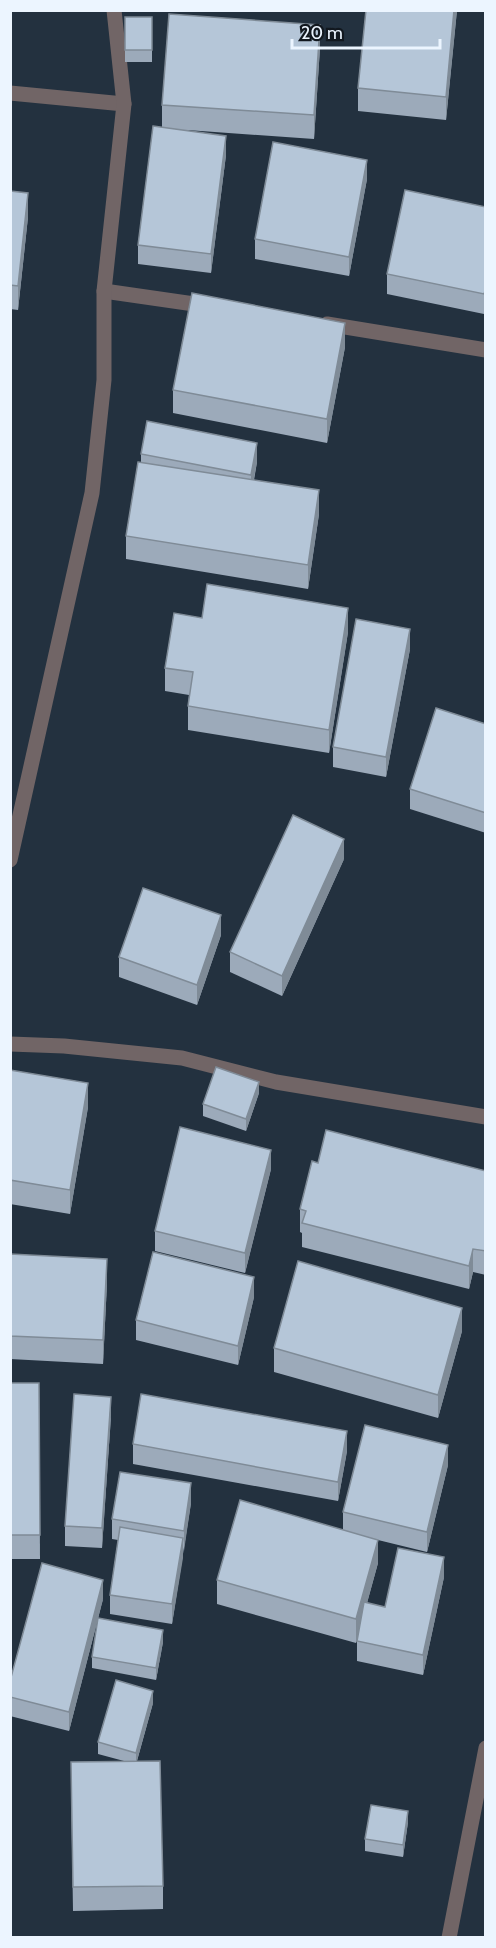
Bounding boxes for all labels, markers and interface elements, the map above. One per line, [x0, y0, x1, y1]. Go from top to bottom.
scale bar [292, 12, 440, 50]
text: 20 m [301, 22, 343, 44]

